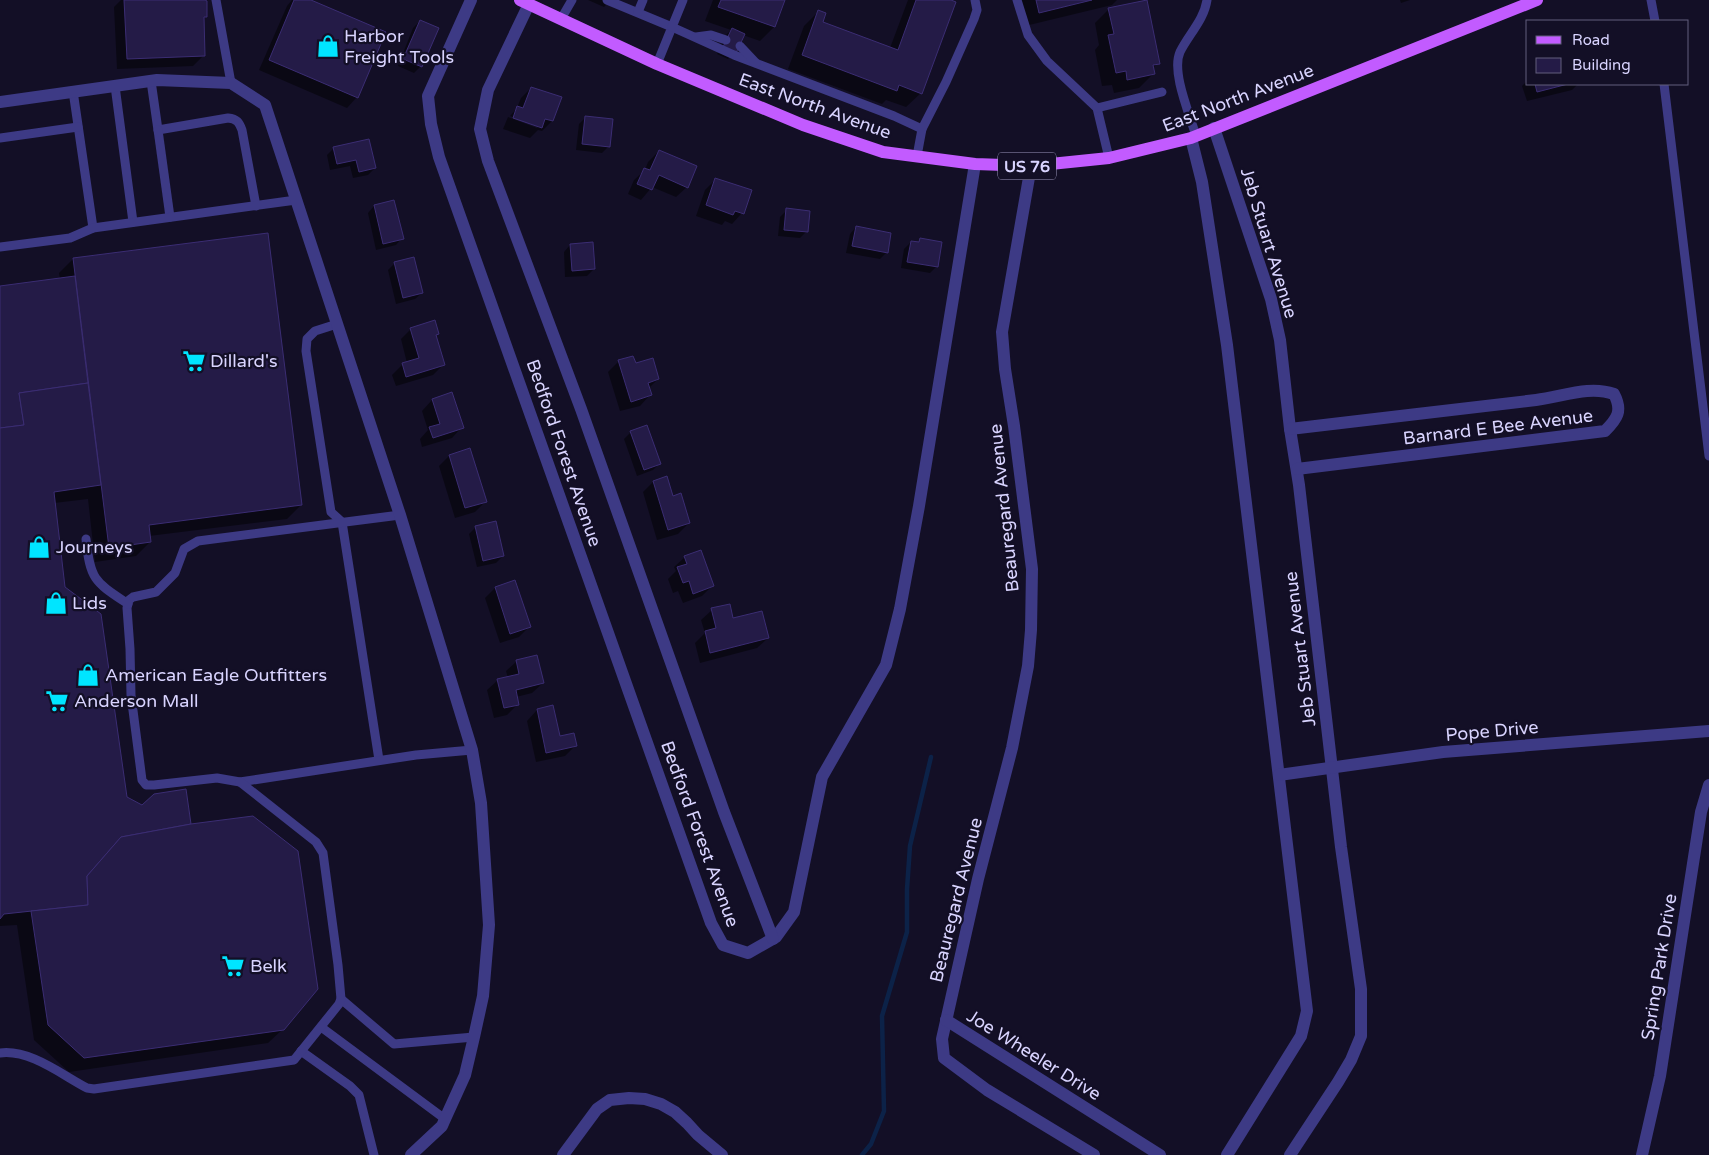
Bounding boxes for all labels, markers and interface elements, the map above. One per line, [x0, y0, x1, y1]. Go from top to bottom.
legend [1526, 20, 1689, 85]
place label: Harbor Freight Tools [344, 25, 454, 68]
text: Road [1572, 31, 1610, 49]
shop icon: Harbor Freight Tools [315, 33, 341, 59]
text: Building [1572, 56, 1631, 74]
street label: East North Avenue [1159, 59, 1317, 137]
street label: East North Avenue [736, 68, 894, 144]
road number: US 76 [998, 153, 1056, 180]
street label: Jeb Stuart Avenue [1236, 165, 1302, 321]
supermarket icon: Dillard's [181, 348, 207, 374]
place label: Dillard's [210, 350, 278, 372]
street label: Bedford Forest Avenue [522, 357, 606, 549]
street label: Barnard E Bee Avenue [1402, 404, 1594, 450]
street label: Beauregard Avenue [984, 423, 1024, 593]
shop icon: Journeys [26, 534, 52, 560]
place label: Journeys [56, 536, 133, 558]
street label: Jeb Stuart Avenue [1280, 570, 1320, 728]
shop icon: Lids [43, 590, 69, 616]
place label: Lids [72, 592, 107, 614]
shop icon: American Eagle Outfitters [75, 662, 101, 688]
place label: American Eagle Outfitters [105, 664, 327, 686]
supermarket icon: Anderson Mall [44, 688, 70, 714]
place label: Anderson Mall [74, 690, 198, 712]
street label: Pope Drive [1445, 716, 1539, 746]
street label: Bedford Forest Avenue [656, 738, 744, 930]
street label: Beauregard Avenue [925, 815, 987, 985]
street label: Spring Park Drive [1637, 892, 1681, 1042]
supermarket icon: Belk [220, 953, 246, 979]
place label: Belk [250, 955, 287, 977]
street label: Joe Wheeler Drive [963, 1005, 1105, 1105]

